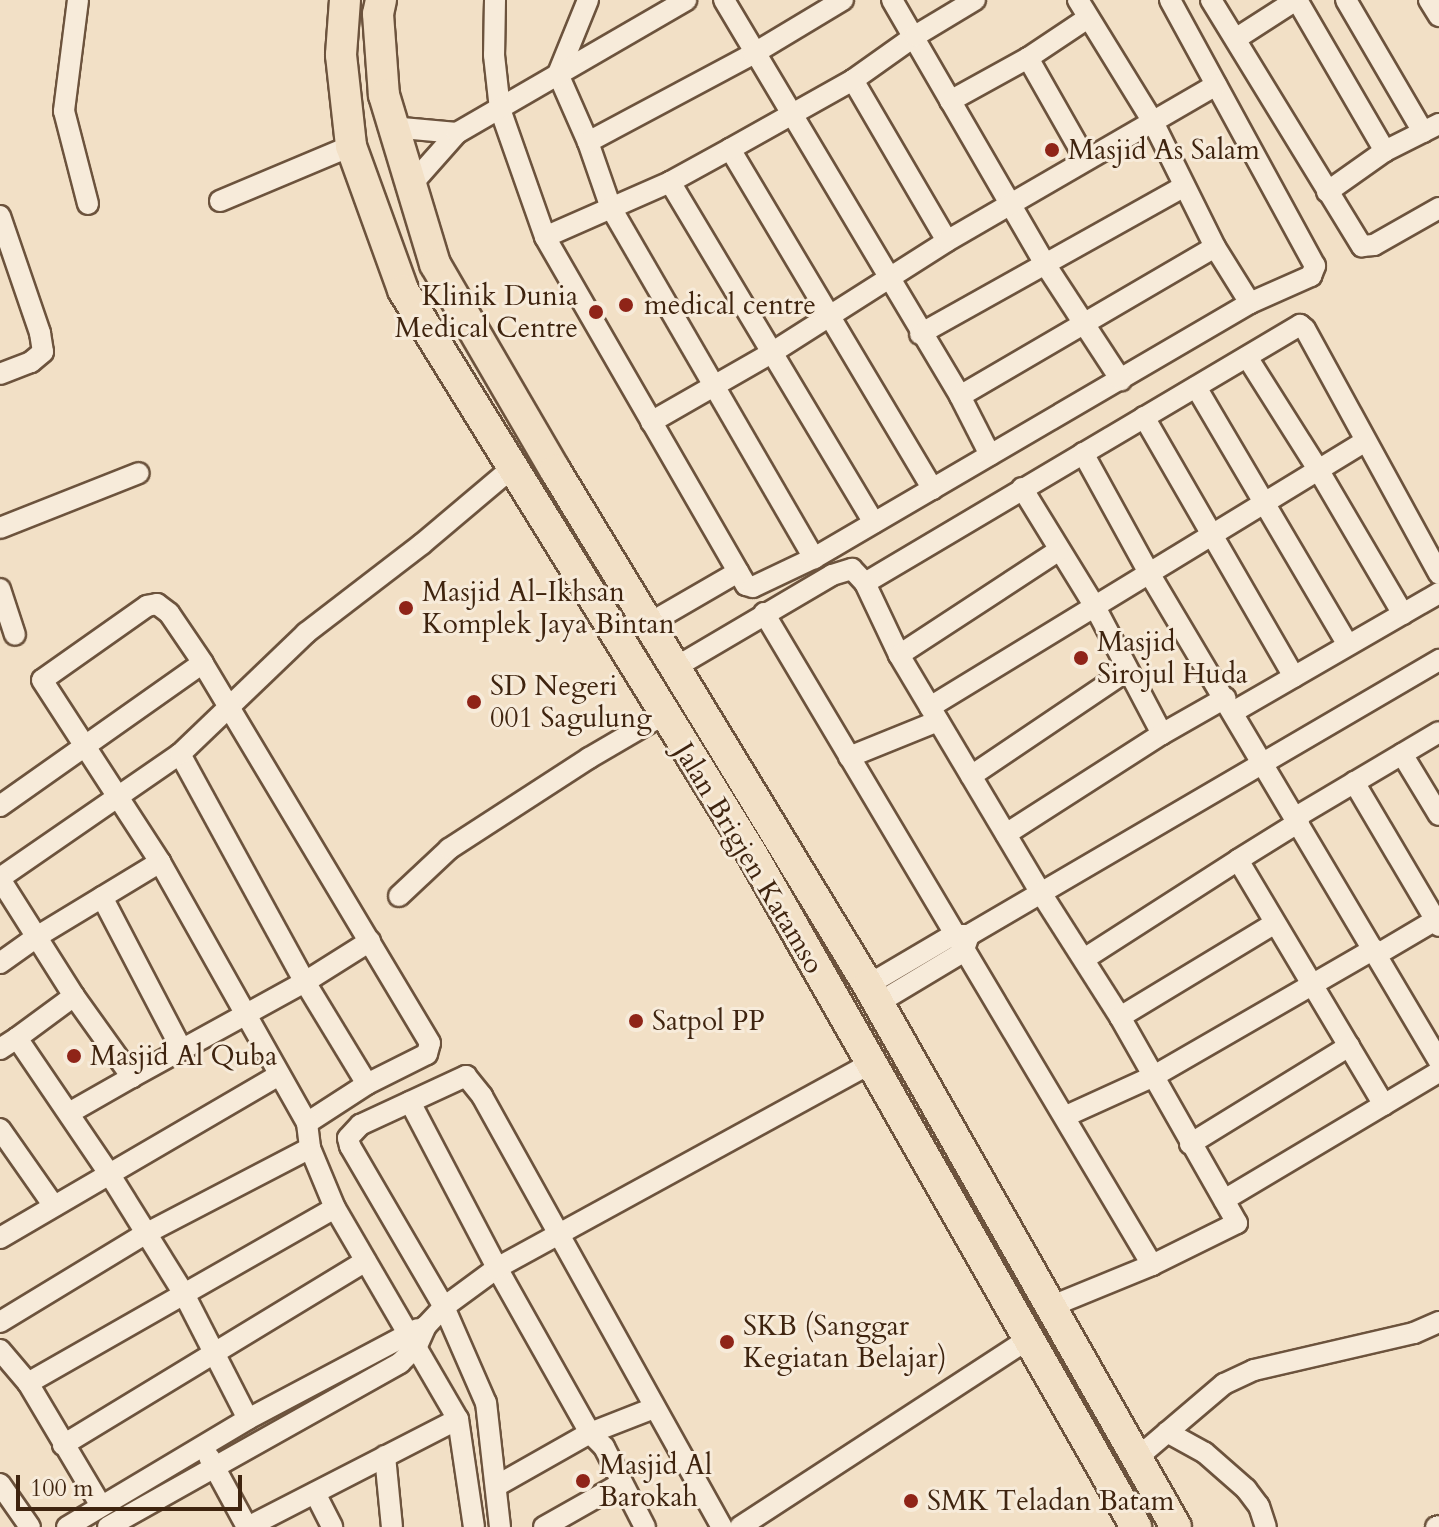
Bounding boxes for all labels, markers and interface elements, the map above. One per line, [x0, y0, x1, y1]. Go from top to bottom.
place label: Masjid As Salam [1068, 133, 1260, 167]
marker: Masjid As Salam [1043, 141, 1061, 159]
place label: Klinik Dunia Medical Centre [395, 279, 578, 345]
place label: medical centre [644, 288, 816, 322]
marker: medical centre [615, 294, 637, 316]
marker: Klinik Dunia Medical Centre [585, 301, 607, 323]
place label: Masjid Al-Ikhsan Komplek Jaya Bintan [422, 575, 675, 641]
marker: Masjid Al-Ikhsan Komplek Jaya Bintan [397, 599, 415, 617]
place label: Masjid Sirojul Huda [1097, 625, 1248, 691]
marker: Masjid Sirojul Huda [1072, 649, 1090, 667]
place label: SD Negeri 001 Sagulung [490, 669, 652, 735]
marker: SD Negeri 001 Sagulung [465, 693, 483, 711]
street label: Jalan Brigjen Katamso [667, 737, 831, 979]
place label: Satpol PP [652, 1004, 765, 1038]
marker: Satpol PP [627, 1012, 645, 1030]
place label: Masjid Al Quba [90, 1039, 277, 1073]
marker: Masjid Al Quba [65, 1047, 83, 1065]
place label: SKB (Sanggar Kegiatan Belajar) [743, 1309, 947, 1375]
marker: SKB (Sanggar Kegiatan Belajar) [718, 1333, 736, 1351]
place label: Masjid Al Barokah [599, 1448, 712, 1514]
scale bar [20, 1459, 246, 1509]
text: 100 m [30, 1472, 94, 1505]
marker: Masjid Al Barokah [574, 1472, 592, 1490]
place label: SMK Teladan Batam [927, 1484, 1174, 1518]
marker: SMK Teladan Batam [902, 1492, 920, 1510]

